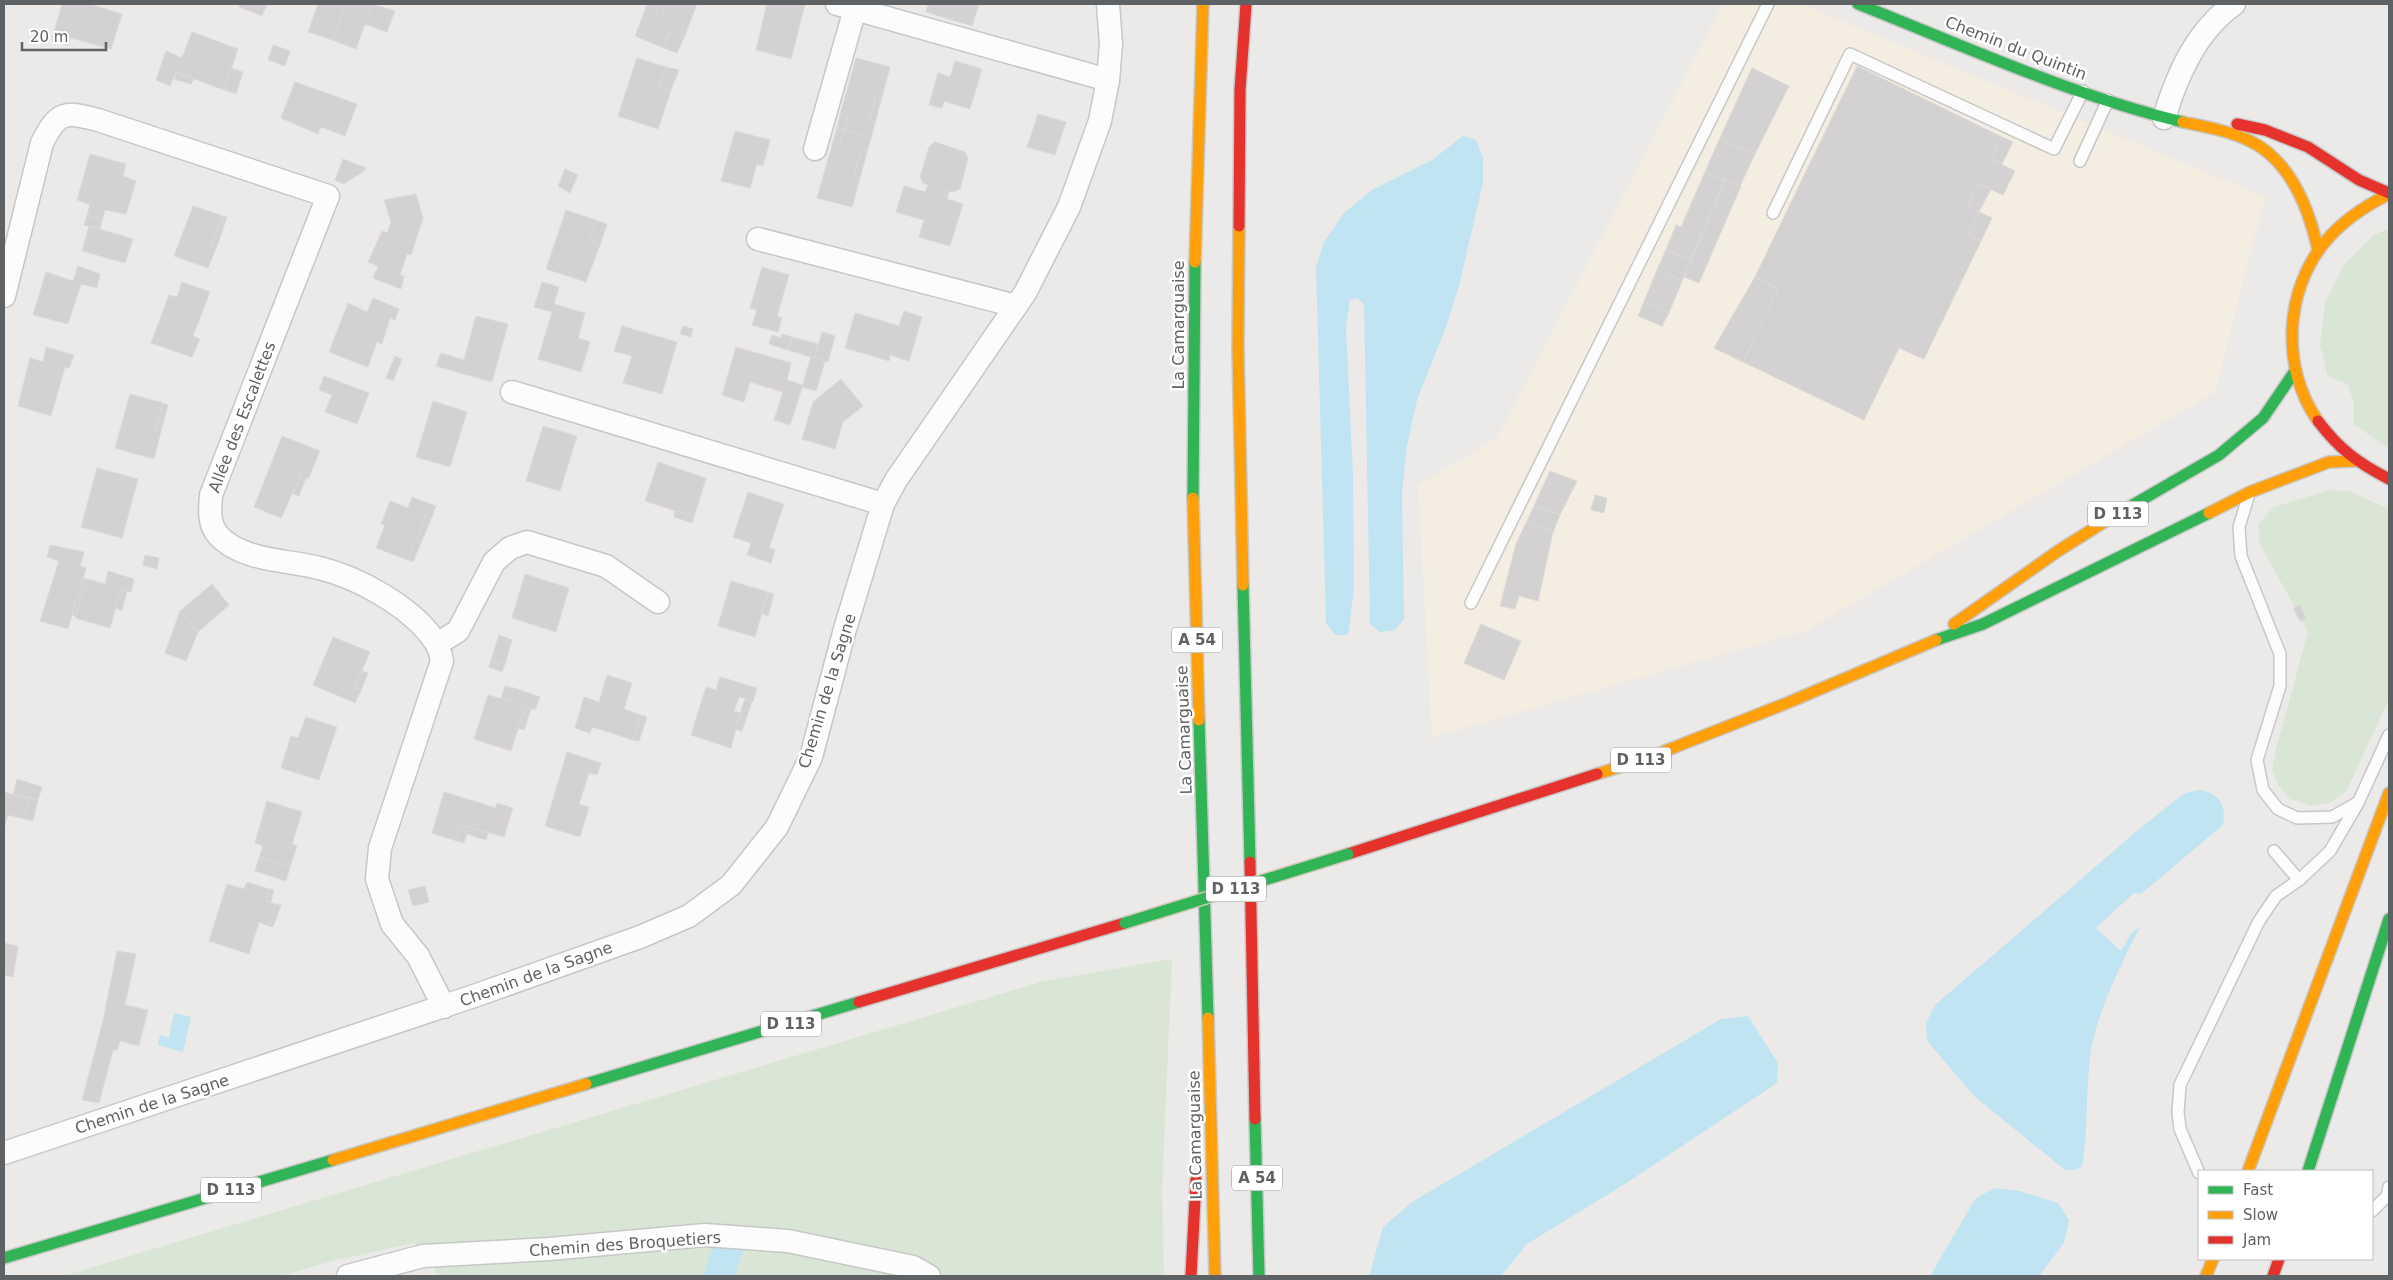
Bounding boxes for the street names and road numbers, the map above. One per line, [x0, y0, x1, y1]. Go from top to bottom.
street label: Chemin du Quintin [1943, 12, 2089, 84]
street label: La Camarguaise [1169, 260, 1188, 390]
street label: Allée des Escalettes [204, 339, 280, 495]
road number: D 113 [2088, 502, 2148, 526]
street label: Chemin de la Sagne [794, 611, 860, 771]
road number: A 54 [1172, 628, 1222, 652]
street label: La Camarguaise [1172, 665, 1196, 795]
road number: D 113 [1611, 748, 1671, 772]
road number: D 113 [1206, 876, 1266, 902]
street label: Chemin de la Sagne [457, 938, 615, 1010]
road number: D 113 [761, 1012, 821, 1036]
street label: Chemin de la Sagne [73, 1070, 231, 1138]
street label: La Camarguaise [1184, 1070, 1206, 1200]
road number: A 54 [1232, 1166, 1282, 1190]
road number: D 113 [201, 1178, 261, 1202]
street label: Chemin des Broquetiers [528, 1228, 722, 1260]

